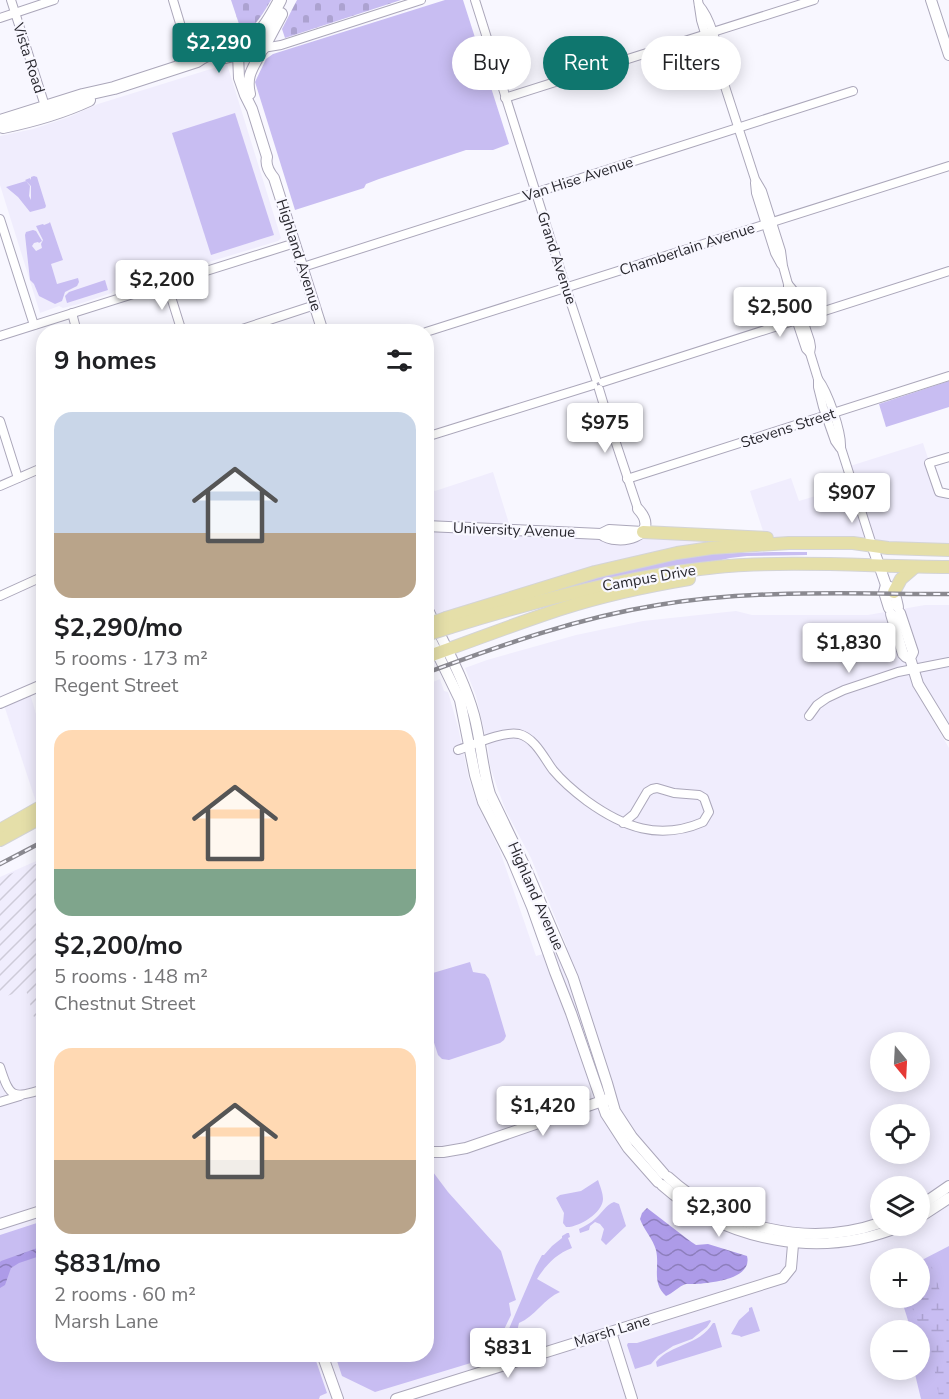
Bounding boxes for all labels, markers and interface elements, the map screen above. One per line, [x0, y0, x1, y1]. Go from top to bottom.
street label: Vista Road [8, 19, 50, 96]
pin: $2,290 [170, 23, 268, 74]
text: $2,290 [187, 29, 251, 56]
chip: Buy [452, 36, 531, 90]
chip: Rent [543, 36, 629, 90]
chip: Filters [641, 36, 741, 90]
street label: Van Hise Avenue [519, 152, 636, 207]
street label: Highland Avenue [271, 196, 327, 314]
street label: Grand Avenue [533, 209, 581, 307]
street label: Chamberlain Avenue [617, 218, 757, 280]
pin: $2,200 [113, 260, 211, 311]
text: $2,200 [130, 266, 194, 293]
pin: $2,500 [731, 287, 829, 338]
text: $2,500 [748, 293, 812, 320]
text: 9 homes [54, 343, 156, 378]
icon: filters [383, 344, 416, 377]
pin: $975 [569, 403, 641, 454]
street label: Stevens Street [738, 403, 839, 453]
text: $975 [581, 409, 629, 436]
icon: home [181, 451, 289, 559]
pin: $907 [816, 473, 888, 524]
text: $907 [828, 479, 876, 506]
street label: University Avenue [452, 518, 576, 542]
street label: Campus Drive [601, 560, 697, 596]
text: $2,290/mo [54, 610, 183, 645]
pin: $1,830 [800, 623, 898, 674]
text: $1,830 [817, 629, 881, 656]
text: 5 rooms · 173 m² [54, 645, 208, 672]
text: Regent Street [54, 672, 178, 699]
icon: home [181, 769, 289, 877]
street label: Highland Avenue [503, 839, 569, 953]
text: $2,200/mo [54, 928, 183, 963]
text: 5 rooms · 148 m² [54, 963, 208, 990]
text: Chestnut Street [54, 990, 195, 1017]
north arrow [870, 1032, 930, 1092]
map controls [870, 1032, 930, 1380]
pin: $1,420 [494, 1086, 592, 1137]
icon: home [181, 1087, 289, 1195]
text: $1,420 [511, 1092, 575, 1119]
button: locate [870, 1104, 930, 1164]
button: layers [870, 1176, 930, 1236]
pin: $2,300 [670, 1187, 768, 1238]
text: $2,300 [687, 1193, 751, 1220]
text: $831/mo [54, 1246, 161, 1281]
button: + [870, 1248, 930, 1308]
text: 2 rooms · 60 m² [54, 1281, 196, 1308]
text: Marsh Lane [54, 1308, 158, 1335]
street label: Marsh Lane [572, 1310, 652, 1352]
button: − [870, 1320, 930, 1380]
pin: $831 [472, 1328, 544, 1379]
text: $831 [484, 1334, 532, 1361]

